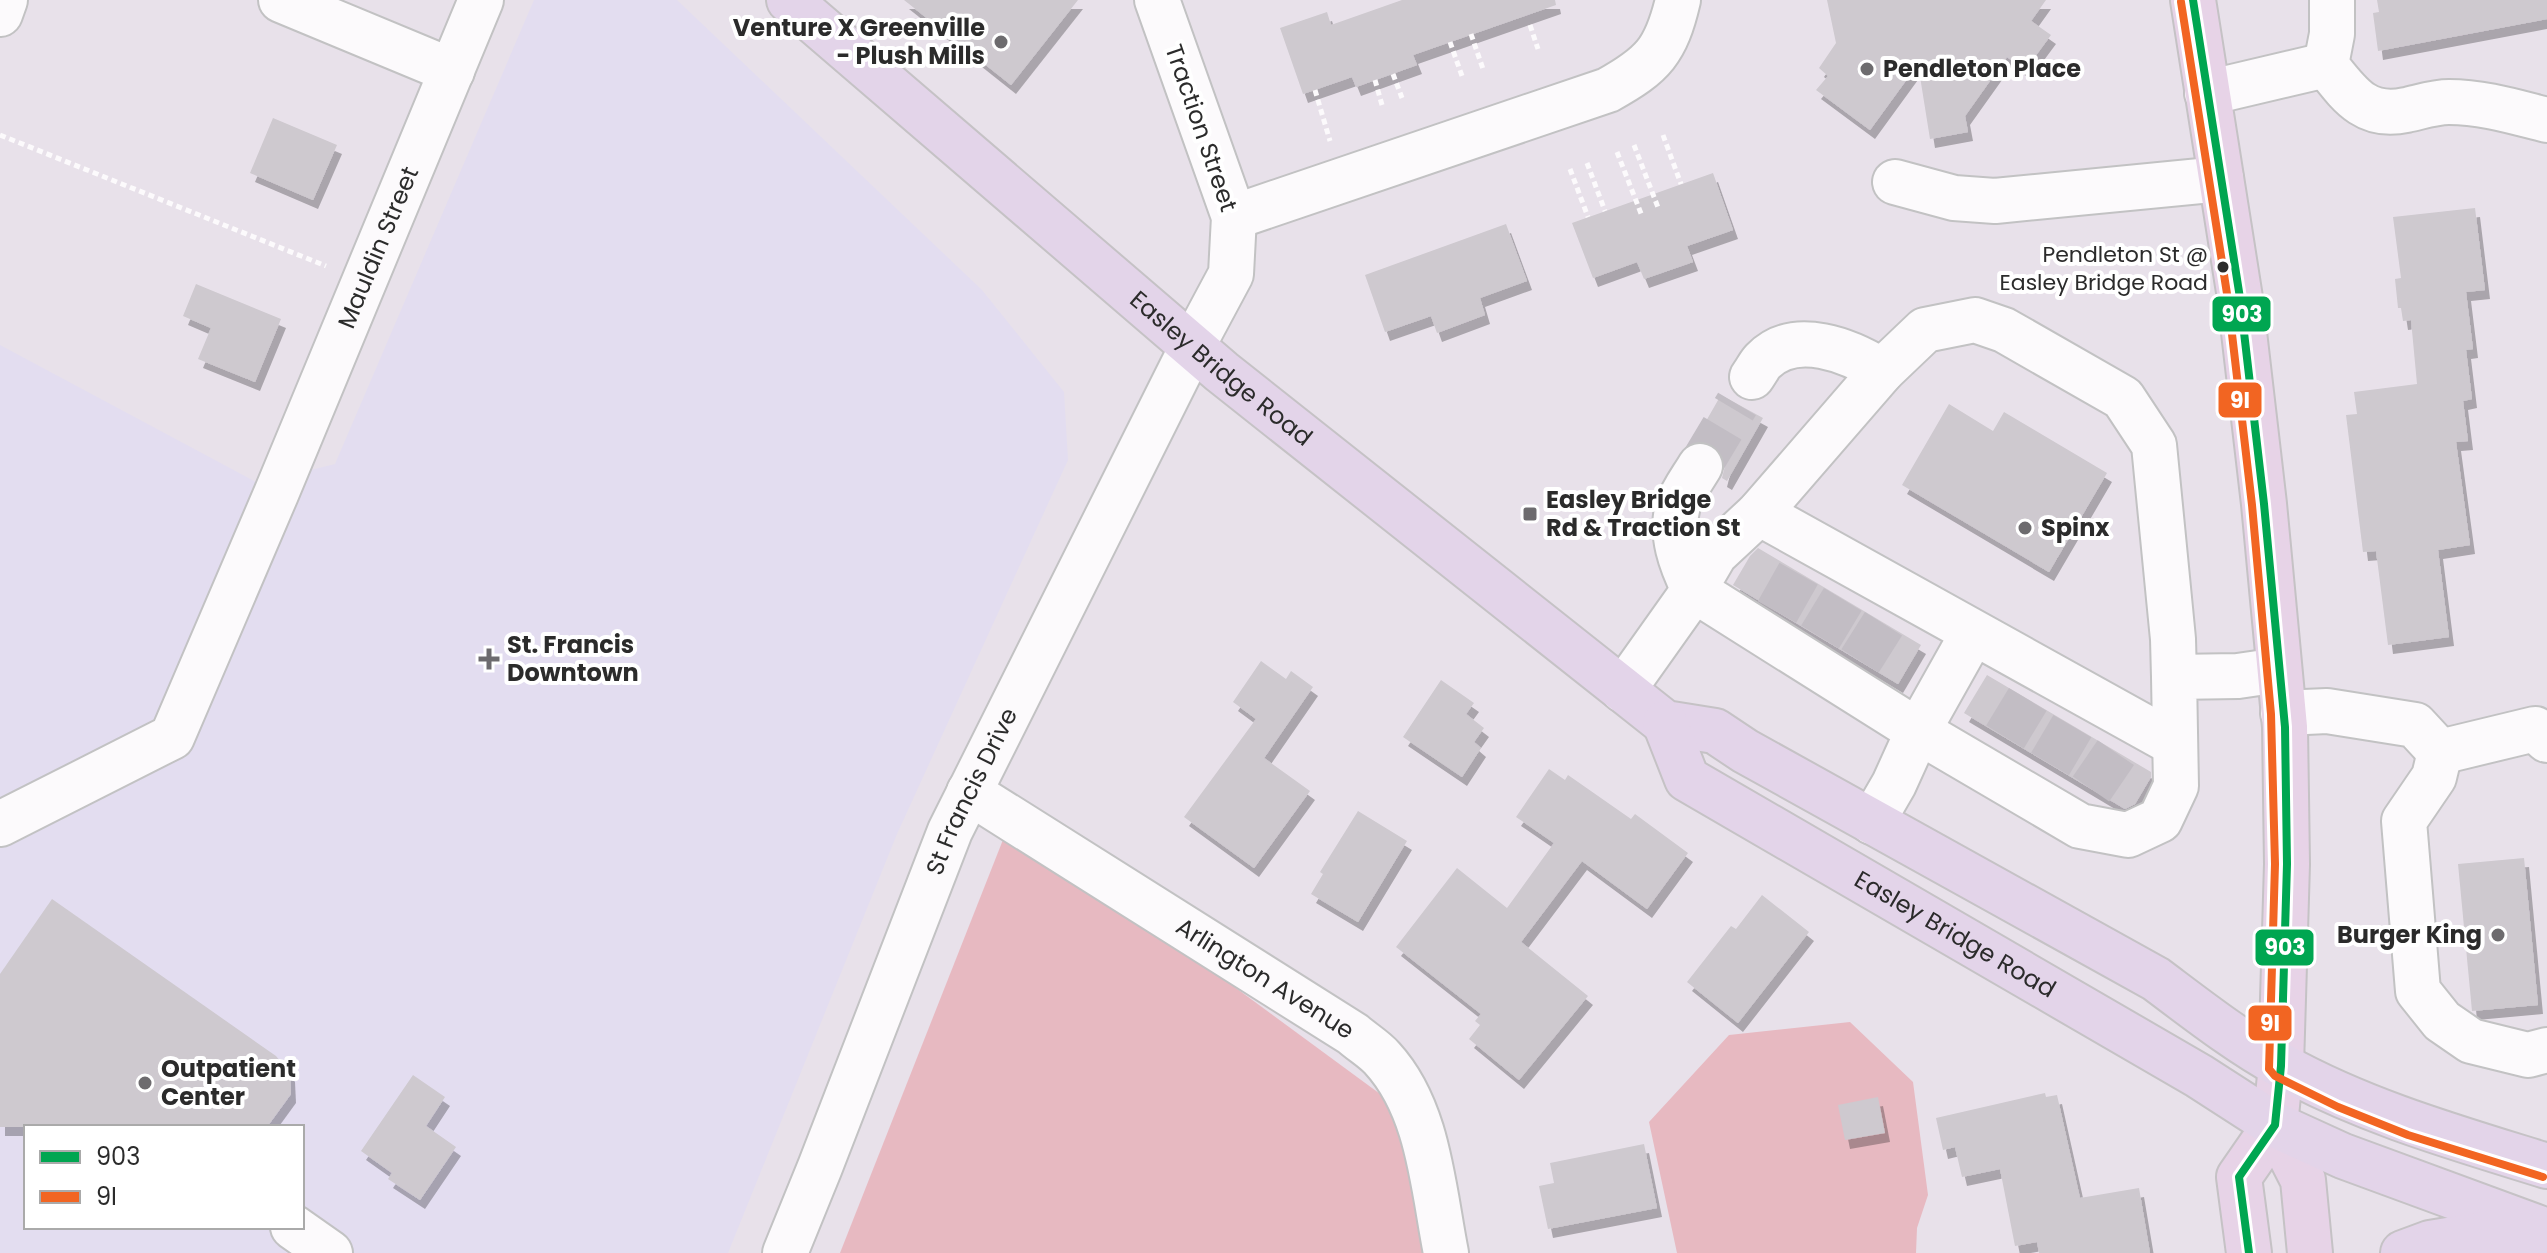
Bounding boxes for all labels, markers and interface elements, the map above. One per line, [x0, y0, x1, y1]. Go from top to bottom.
place label: Venture X Greenville - Plush Mills [733, 11, 985, 72]
marker: Venture X Greenville - Plush Mills [992, 33, 1010, 51]
street label: Traction Street [1157, 40, 1246, 216]
place label: Pendleton Place [1883, 52, 2081, 85]
marker: Pendleton Place [1858, 60, 1876, 78]
street label: Mauldin Street [330, 161, 426, 333]
place label: Pendleton St @ Easley Bridge Road [1999, 239, 2208, 298]
marker: Pendleton St @ Easley Bridge Road [2215, 259, 2231, 275]
street label: Easley Bridge Road [1123, 283, 1320, 453]
line badge: 903 [2211, 295, 2272, 333]
text: 903 [2221, 299, 2263, 330]
line badge: 9I [2217, 381, 2263, 419]
text: 9I [2230, 385, 2250, 416]
place label: Easley Bridge Rd & Traction St [1546, 483, 1740, 544]
marker: Easley Bridge Rd & Traction St [1521, 505, 1539, 523]
place label: Spinx [2041, 511, 2110, 544]
marker: Spinx [2016, 519, 2034, 537]
place label: St. Francis Downtown [507, 628, 639, 689]
marker: St. Francis Downtown [478, 648, 500, 670]
street label: St Francis Drive [918, 702, 1025, 880]
street label: Easley Bridge Road [1849, 863, 2062, 1005]
street label: Arlington Avenue [1170, 910, 1361, 1047]
place label: Burger King [2337, 918, 2482, 951]
marker: Burger King [2489, 926, 2507, 944]
line badge: 903 [2254, 928, 2315, 967]
text: 903 [2264, 932, 2306, 963]
line badge: 9I [2247, 1004, 2293, 1042]
text: 9I [2260, 1008, 2280, 1039]
place label: Outpatient Center [161, 1052, 296, 1113]
marker: Outpatient Center [136, 1074, 154, 1092]
legend [24, 1125, 304, 1229]
text: 903 [96, 1140, 140, 1173]
text: 9I [96, 1180, 117, 1213]

